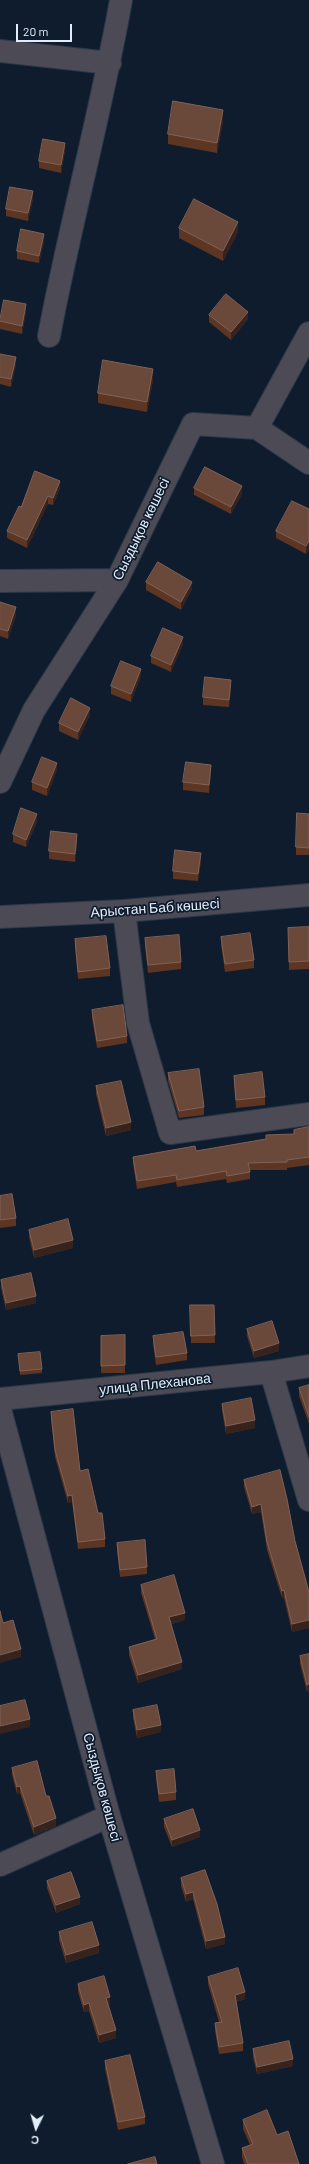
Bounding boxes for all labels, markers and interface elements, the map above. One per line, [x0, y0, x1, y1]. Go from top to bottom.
scale bar [18, 16, 74, 42]
text: 20 m [23, 24, 49, 38]
street label: Сыздықов көшесі [109, 475, 173, 583]
street label: Арыстан Баб көшесі [90, 895, 220, 921]
street label: улица Плеханова [98, 1370, 212, 1398]
street label: Сыздықов көшесі [79, 1731, 125, 1843]
north arrow [16, 2108, 56, 2148]
text: С [30, 2134, 39, 2147]

